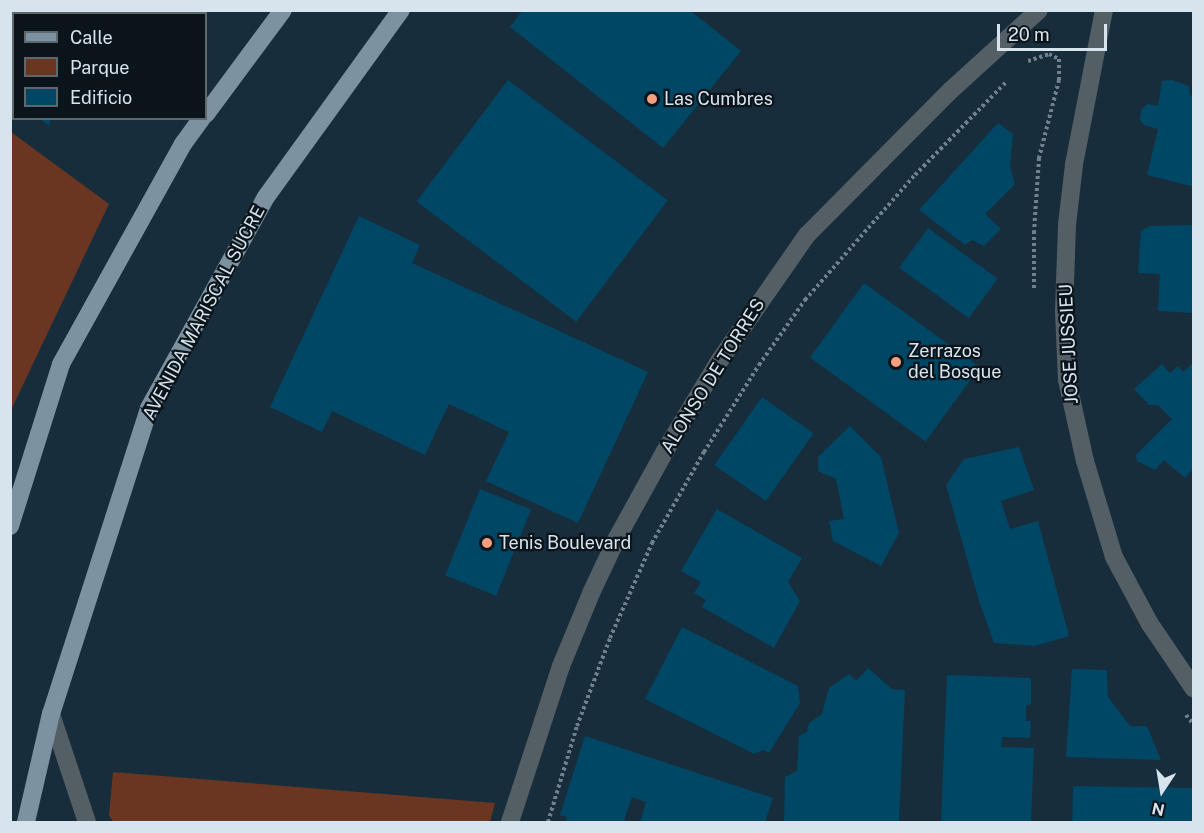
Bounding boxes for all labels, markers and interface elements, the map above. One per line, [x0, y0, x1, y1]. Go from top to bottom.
legend [12, 12, 207, 120]
scale bar [1000, 12, 1110, 50]
text: 20 m [1008, 24, 1050, 45]
text: Calle [70, 27, 113, 48]
text: Parque [70, 57, 130, 78]
text: Edificio [70, 87, 132, 108]
place label: Las Cumbres [664, 88, 773, 110]
marker: Las Cumbres [645, 92, 659, 106]
street label: AVENIDA MARISCAL SUCRE [138, 202, 270, 424]
street label: JOSE JUSSIEU [1055, 283, 1083, 405]
street label: ALONSO DE TORRES [657, 295, 769, 457]
place label: Zerrazos del Bosque [908, 341, 1001, 384]
marker: Zerrazos del Bosque [889, 355, 903, 369]
place label: Tenis Boulevard [499, 532, 631, 554]
marker: Tenis Boulevard [480, 536, 494, 550]
north arrow [1132, 761, 1192, 821]
text: N [1150, 799, 1166, 820]

